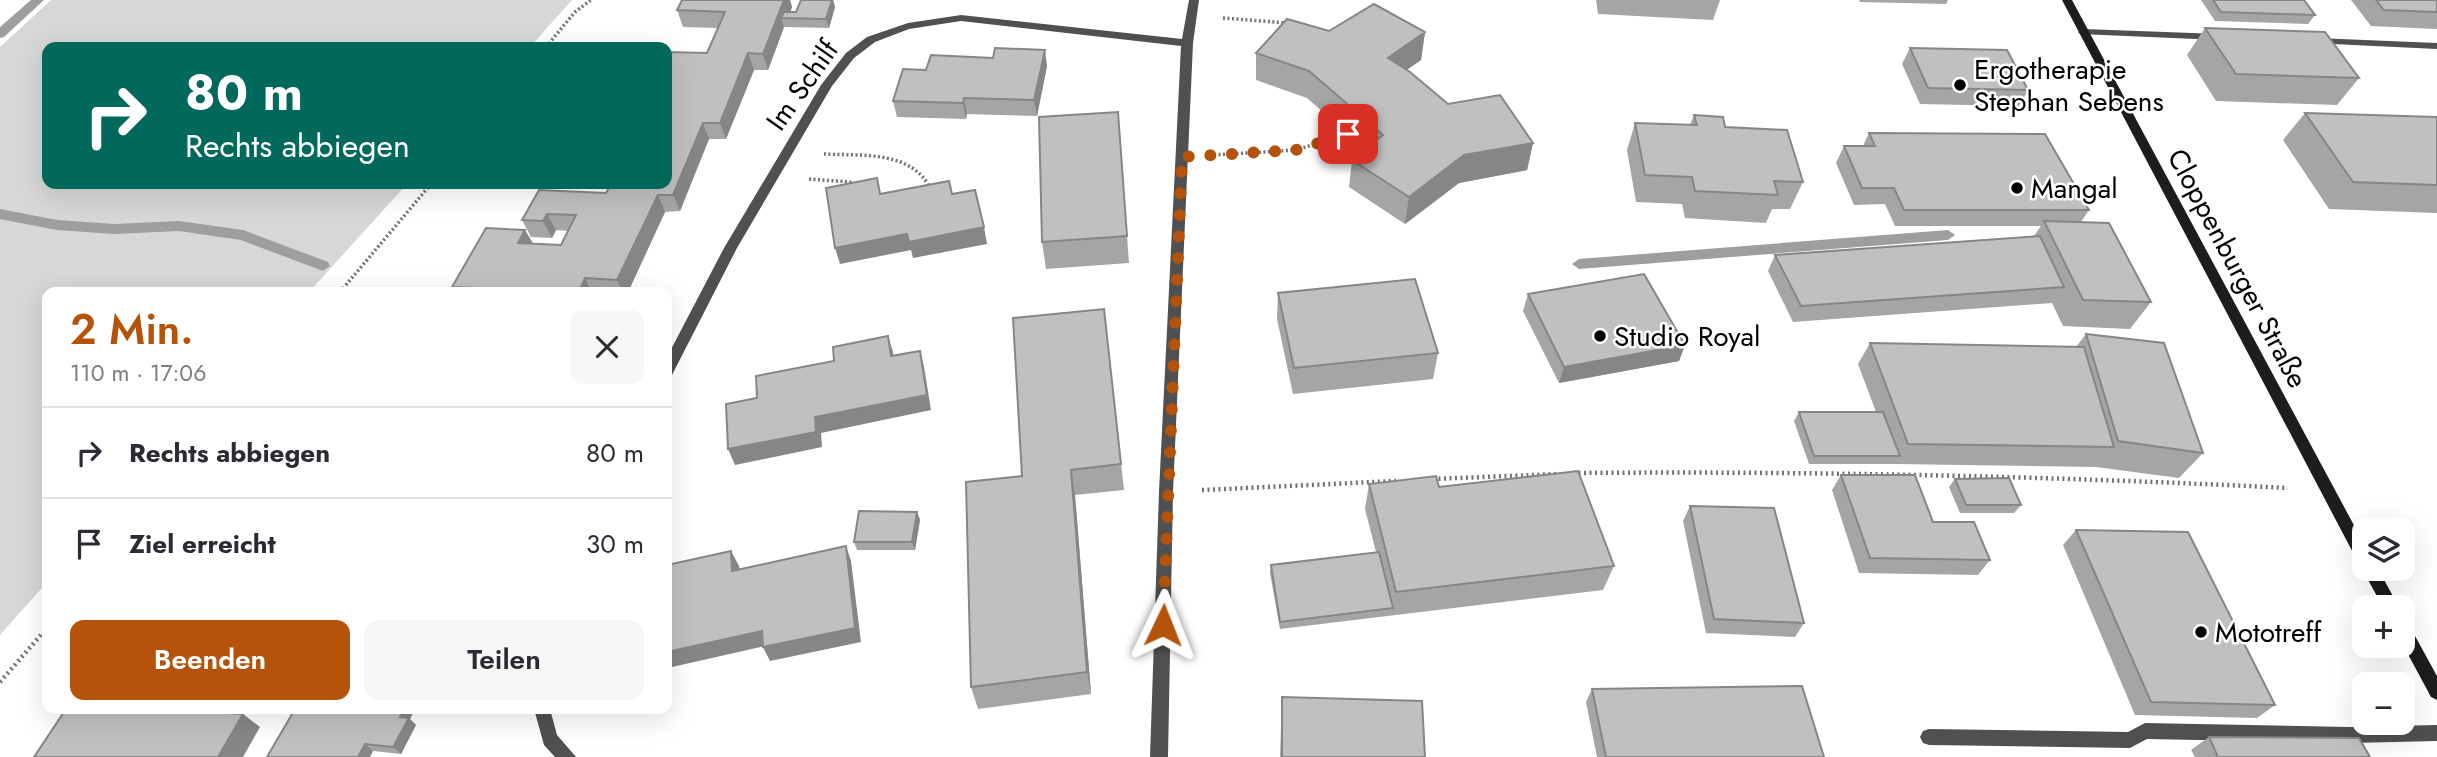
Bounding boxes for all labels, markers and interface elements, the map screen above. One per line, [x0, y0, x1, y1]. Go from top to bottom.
street label: Im Schilf [756, 31, 849, 139]
place label: Ergotherapie Stephan Sebens [1974, 49, 2164, 122]
text: 80 m [185, 58, 303, 128]
icon: right [70, 70, 161, 161]
marker: Ergotherapie Stephan Sebens [1952, 77, 1968, 93]
pin [1318, 104, 1378, 164]
icon: arrive [1329, 115, 1367, 153]
text: Rechts abbiegen [185, 123, 410, 169]
street label: Cloppenburger Straße [2157, 141, 2318, 395]
place label: Mangal [2031, 168, 2118, 209]
marker: Mangal [2009, 180, 2025, 196]
text: 2 Min. [70, 299, 193, 360]
button: close [570, 310, 644, 384]
place label: Studio Royal [1614, 316, 1760, 357]
marker: Studio Royal [1592, 328, 1608, 344]
text: 110 m · 17:06 [70, 356, 206, 390]
icon: right [70, 434, 108, 472]
text: Rechts abbiegen [129, 434, 330, 472]
text: 80 m [586, 434, 644, 472]
map controls [2352, 518, 2415, 735]
button: layers [2352, 518, 2415, 581]
icon: arrive [70, 525, 108, 563]
text: Ziel erreicht [129, 525, 276, 563]
text: 30 m [586, 525, 644, 563]
position arrow [1126, 588, 1200, 662]
button: + [2352, 595, 2415, 658]
place label: Mototreff [2215, 612, 2322, 653]
button: Beenden [70, 620, 350, 700]
button: Teilen [364, 620, 644, 700]
marker: Mototreff [2193, 624, 2209, 640]
button: − [2352, 672, 2415, 735]

